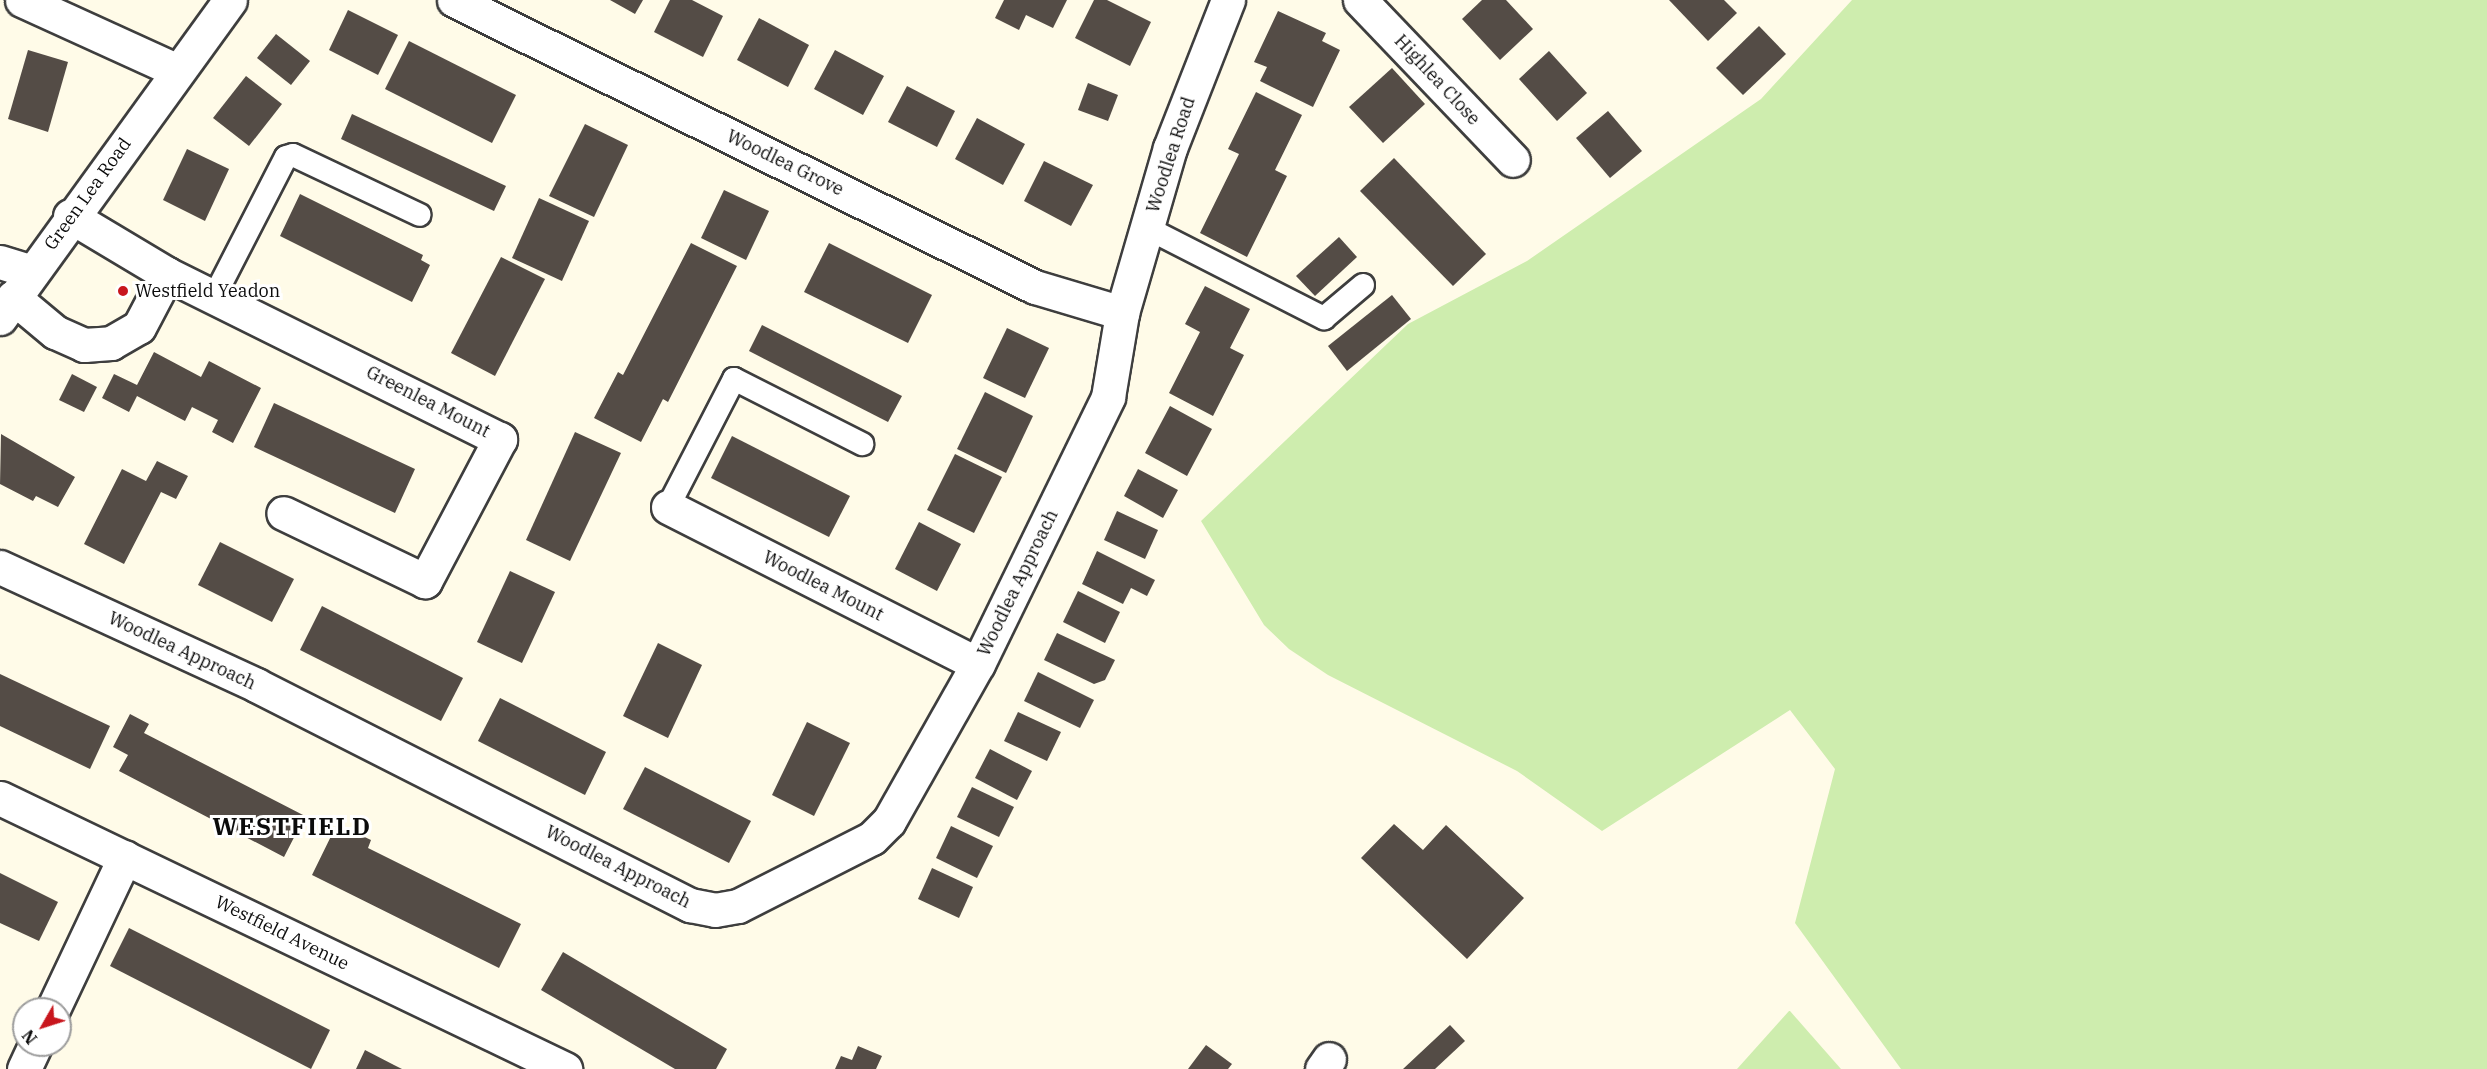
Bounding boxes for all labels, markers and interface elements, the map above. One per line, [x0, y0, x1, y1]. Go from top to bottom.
street label: Highlea Close [1390, 30, 1484, 130]
street label: Woodlea Road [1142, 94, 1200, 216]
street label: Woodlea Grove [723, 125, 847, 201]
street label: Green Lea Road [40, 134, 136, 254]
place label: Westfield Yeadon [135, 280, 280, 302]
marker: Westfield Yeadon [116, 284, 130, 298]
street label: Greenlea Mount [363, 362, 493, 442]
street label: Woodlea Approach [973, 506, 1063, 660]
street label: Woodlea Mount [759, 546, 887, 626]
street label: Woodlea Approach [105, 607, 259, 695]
district label: WESTFIELD [212, 813, 372, 841]
street label: Woodlea Approach [542, 821, 694, 913]
street label: Westfield Avenue [212, 891, 352, 975]
north arrow [12, 997, 72, 1057]
text: N [18, 1026, 41, 1048]

